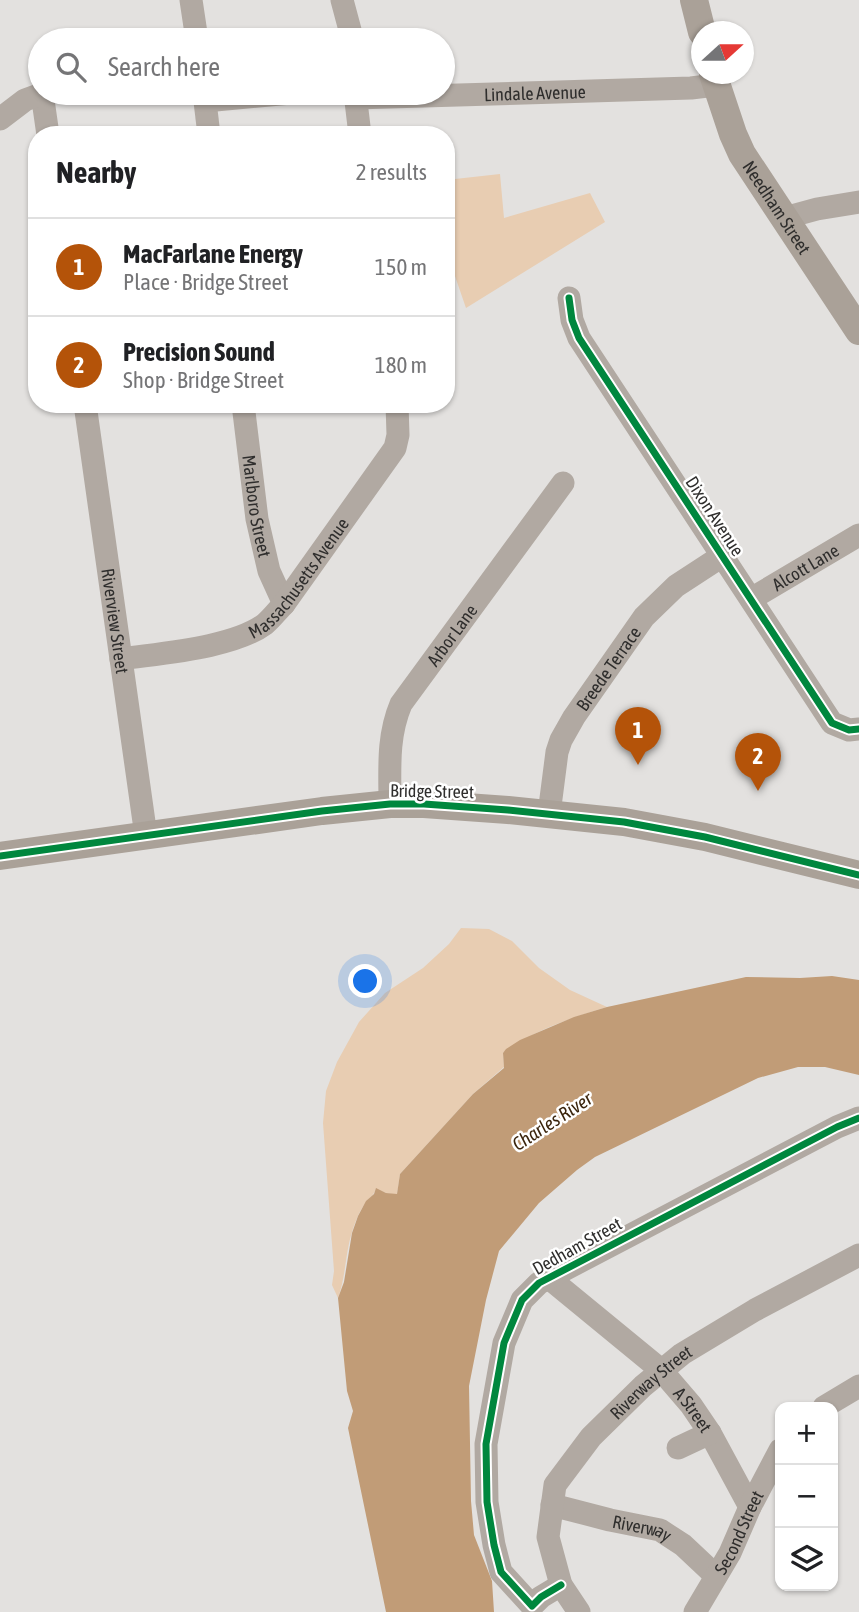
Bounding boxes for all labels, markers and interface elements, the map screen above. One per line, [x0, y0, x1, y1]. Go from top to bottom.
north arrow [691, 21, 754, 84]
search box [28, 28, 455, 105]
icon: search [52, 48, 90, 86]
text: Search here [108, 52, 220, 82]
street label: Lindale Avenue [484, 81, 586, 105]
text: Nearby [56, 155, 136, 189]
street label: Needham Street [739, 157, 816, 258]
text: 2 results [356, 159, 427, 185]
text: MacFarlane Energy [123, 239, 303, 269]
text: 1 [74, 254, 84, 280]
text: 150 m [375, 254, 427, 280]
text: Place · Bridge Street [123, 269, 289, 295]
text: Precision Sound [123, 337, 275, 367]
text: 2 [74, 352, 84, 378]
text: 180 m [375, 352, 427, 378]
text: Shop · Bridge Street [123, 367, 284, 393]
street label: Marlboro Street [239, 454, 276, 559]
street label: Dixon Avenue [681, 472, 749, 560]
street label: Massachusetts Avenue [245, 514, 353, 642]
street label: Alcott Lane [768, 539, 842, 595]
street label: Riverview Street [98, 567, 133, 675]
street label: Arbor Lane [422, 600, 481, 670]
street label: Breede Terrace [571, 622, 645, 714]
pin: 1 [615, 707, 661, 765]
pin: 2 [735, 733, 781, 791]
street label: Bridge Street [390, 780, 474, 802]
your location [348, 964, 382, 998]
water label: Charles River [508, 1086, 597, 1155]
street label: Dedham Street [529, 1213, 625, 1279]
street label: Riverway Street [605, 1340, 695, 1423]
street label: A Street [670, 1383, 717, 1436]
map controls [775, 1402, 838, 1591]
button: + [775, 1402, 838, 1465]
button: − [775, 1465, 838, 1528]
street label: Second Street [709, 1487, 767, 1578]
street label: Riverway [611, 1510, 676, 1545]
button: layers [775, 1528, 838, 1591]

